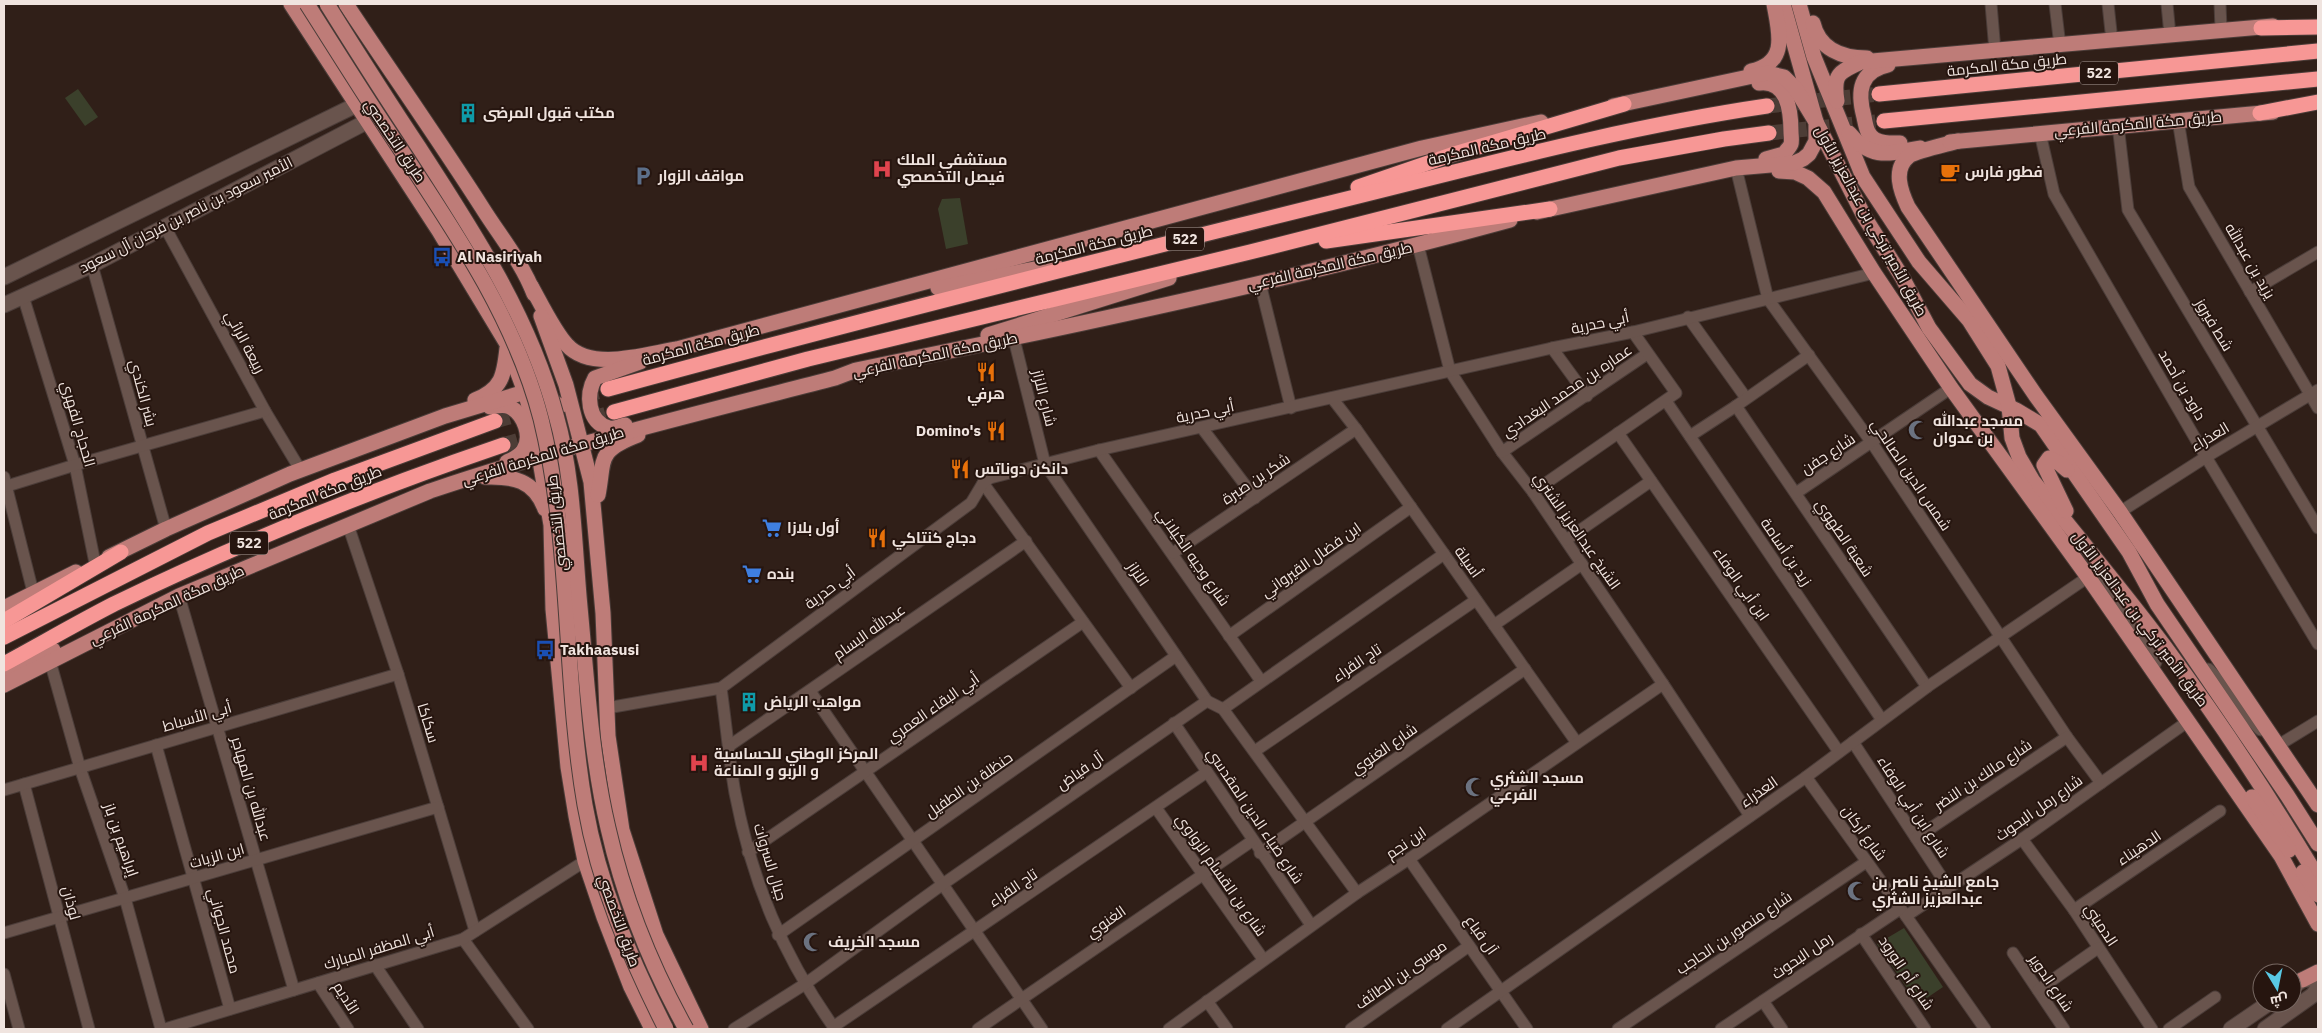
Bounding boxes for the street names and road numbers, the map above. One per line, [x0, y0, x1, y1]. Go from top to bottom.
street label: طريق مكة المكرمة [1946, 49, 2068, 81]
road number: 522 [2080, 62, 2118, 84]
street label: طريق التخصصي [358, 95, 430, 188]
street label: طريق مكة المكرمة الفرعي [2053, 107, 2223, 143]
street label: طريق الأمير تركي بن عبدالعزيز الأول [1808, 122, 1932, 321]
street label: طريق مكة المكرمة [1426, 124, 1548, 170]
street label: الأمير سعود بن ناصر بن فرحان آل سعود [76, 152, 296, 278]
street label: يزيد بن عبدالله [2220, 219, 2280, 303]
street label: طريق مكة المكرمة [1033, 221, 1155, 269]
road number: 522 [1166, 228, 1204, 250]
street label: طريق مكة المكرمة الفرعي [1246, 237, 1415, 297]
street label: شط فيروز [2191, 294, 2238, 355]
street label: ربيعة الرائي [218, 307, 270, 378]
street label: أبي حدرية [1569, 307, 1631, 341]
street label: طريق مكة المكرمة [640, 320, 762, 370]
street label: طريق مكة المكرمة الفرعي [851, 328, 1020, 384]
street label: عماره بن محمد البغدادي [1498, 340, 1637, 444]
street label: داود بن أحمد [2154, 346, 2210, 424]
street label: بشر الكندي [123, 357, 162, 429]
street label: شارع اللزاز [1026, 367, 1061, 429]
street label: الحجاج الفهري [54, 379, 100, 470]
street label: أبي حدرية [1174, 396, 1236, 430]
street label: شمس الدين الصالحي [1864, 415, 1956, 536]
street label: العذراء [2187, 418, 2233, 455]
street label: طريق مكة المكرمة الفرعي [460, 422, 627, 492]
street label: شارع جفن [1797, 429, 1860, 480]
street label: شكر بن صبرة [1218, 449, 1294, 509]
street label: طريق مكة المكرمة [265, 461, 385, 525]
street label: الشيخ عبدالعزيز الشتري [1527, 468, 1625, 595]
street label: طريق التخصصي [542, 474, 574, 572]
street label: شعبة الطهوي [1809, 495, 1877, 582]
street label: شارع وجيه الكيلاني [1150, 504, 1234, 611]
street label: زيد بن أسامة [1756, 514, 1816, 590]
street label: ابن فضال القيرواني [1257, 518, 1366, 604]
street label: طريق الأمير تركي بن عبدالعزيز الأول [2066, 527, 2213, 712]
road number: 522 [230, 532, 268, 554]
street label: أسيلة [1451, 542, 1486, 581]
street label: ابن أبي الوفاء [1707, 543, 1774, 626]
street label: اللزاز [1123, 557, 1153, 589]
street label: طريق مكة المكرمة الفرعي [86, 560, 248, 651]
street label: أبي حدرية [800, 562, 861, 615]
street label: عبدالله البسام [829, 600, 909, 664]
street label: تاج القراء [1329, 639, 1386, 688]
street label: أبي البقاء العمري [883, 669, 984, 749]
street label: أبي الأسباط [160, 698, 235, 738]
street label: سكاكا [413, 701, 443, 745]
street label: شارع الغنوي [1347, 719, 1422, 781]
street label: عبدالله بن المهاجر [226, 733, 276, 844]
street label: شارع مالك بن النضر [1929, 735, 2036, 817]
street label: شارع ضياء الدين المقدسي [1200, 744, 1308, 889]
street label: حنظلة بن الطفيل [921, 747, 1017, 823]
street label: آل فياض [1052, 748, 1108, 794]
street label: شارع ابن أبي الوفاء [1871, 752, 1954, 863]
street label: شارع رمل البحوث [1991, 770, 2087, 846]
street label: العذراء [1736, 772, 1781, 811]
street label: إبراهيم بن باز [99, 800, 143, 880]
street label: شارع أركان [1836, 801, 1891, 866]
street label: شارع بن القسام الزواوي [1170, 810, 1271, 941]
street label: جبال السروات [750, 821, 791, 903]
street label: ابن نجم [1382, 822, 1430, 864]
street label: الدهيناء [2113, 826, 2165, 869]
street label: ابن الزيات [187, 839, 247, 873]
street label: تاج القراء [985, 864, 1042, 913]
street label: طريق التخصصي [591, 872, 645, 970]
street label: لوذان [57, 884, 85, 922]
street label: محمد الجواني [201, 886, 245, 976]
street label: شارع منصور بن الحاجب [1672, 887, 1796, 980]
street label: الدميني [2078, 900, 2122, 951]
street label: الغنوي [1082, 901, 1131, 945]
street label: آل قباع [1459, 911, 1502, 959]
street label: أبي المظفر المبارك [321, 922, 437, 976]
street label: رمل البحوث [1767, 928, 1837, 984]
street label: شارع أم الورود [1873, 932, 1938, 1015]
street label: موسى بن الطائف [1351, 936, 1451, 1014]
street label: شارع الدوير [2023, 949, 2078, 1016]
street label: الأديم [328, 978, 364, 1018]

